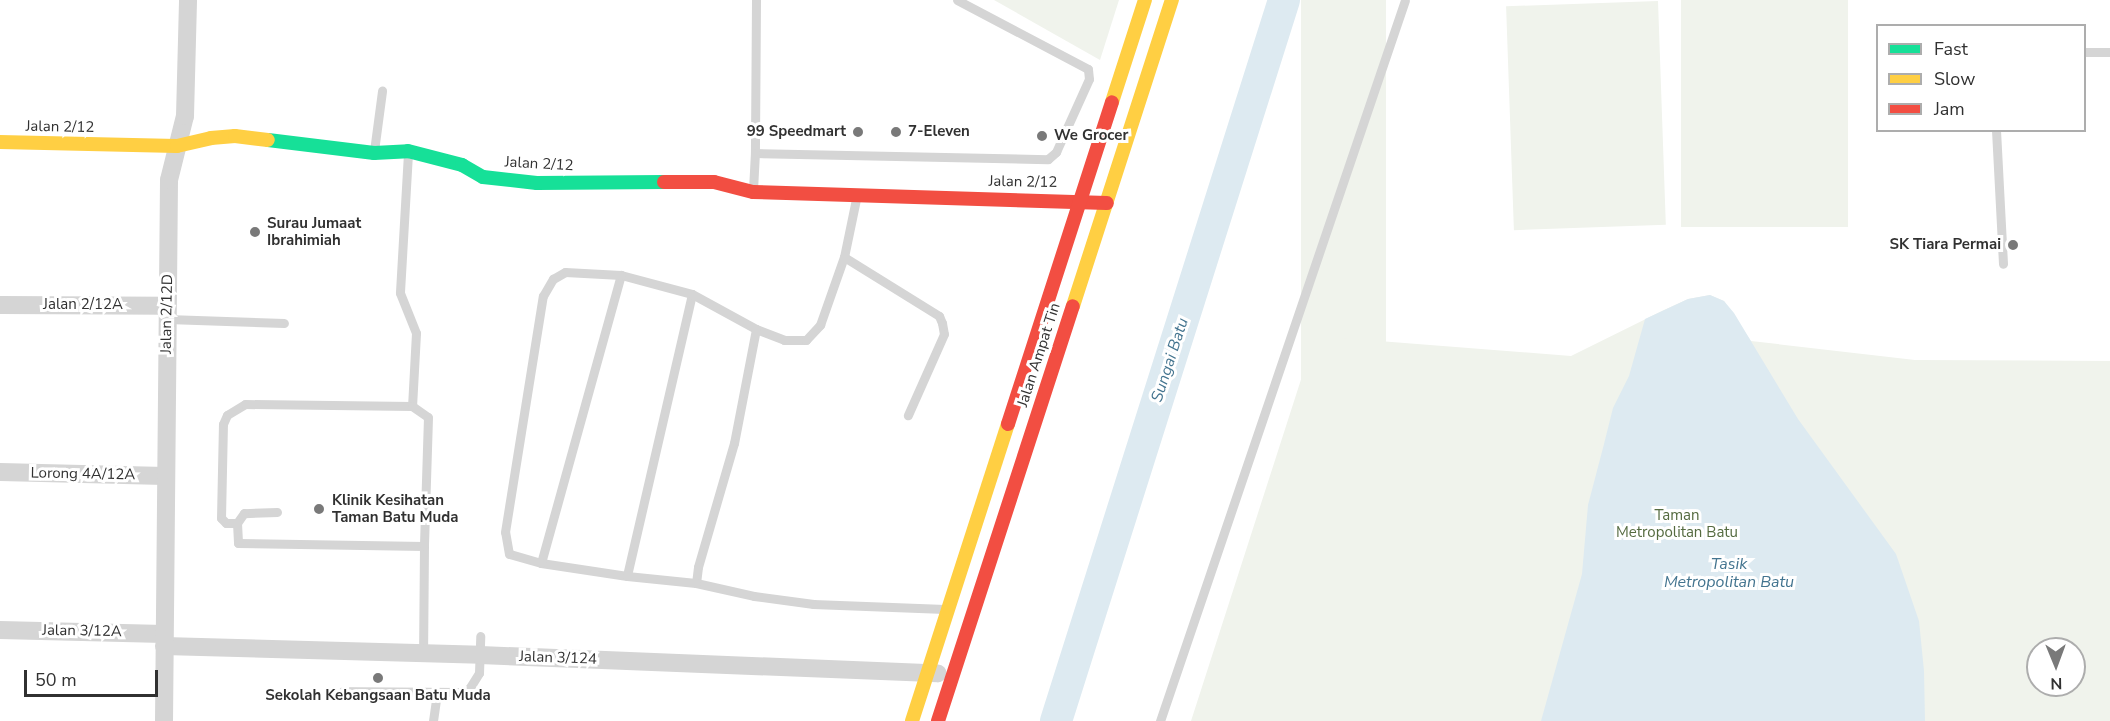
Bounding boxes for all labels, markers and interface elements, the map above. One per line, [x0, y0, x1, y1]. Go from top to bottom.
legend [1876, 24, 2086, 132]
text: Fast [1934, 37, 1968, 61]
text: Slow [1934, 67, 1975, 91]
text: Jam [1934, 97, 1965, 121]
street label: Jalan 2/12 [25, 117, 95, 137]
place label: 99 Speedmart [747, 123, 846, 141]
place label: 7-Eleven [908, 123, 970, 141]
marker: 99 Speedmart [851, 125, 865, 139]
marker: 7-Eleven [889, 125, 903, 139]
place label: We Grocer [1054, 127, 1128, 145]
marker: We Grocer [1035, 129, 1049, 143]
street label: Jalan 2/12 [504, 153, 574, 175]
street label: Jalan 2/12 [988, 172, 1058, 192]
place label: Surau Jumaat Ibrahimiah [267, 214, 361, 249]
marker: Surau Jumaat Ibrahimiah [248, 225, 262, 239]
place label: SK Tiara Permai [1890, 236, 2001, 254]
marker: SK Tiara Permai [2006, 238, 2020, 252]
street label: Jalan 2/12D [157, 274, 177, 354]
street label: Jalan 2/12A [43, 296, 123, 314]
street label: Jalan Ampat Tin [1014, 301, 1064, 409]
water label: Sungai Batu [1147, 315, 1193, 405]
street label: Lorong 4A/12A [30, 464, 136, 484]
place label: Klinik Kesihatan Taman Batu Muda [332, 491, 458, 526]
marker: Klinik Kesihatan Taman Batu Muda [310, 500, 328, 518]
park label: Taman Metropolitan Batu [1616, 506, 1738, 541]
water label: Tasik Metropolitan Batu [1664, 554, 1794, 592]
street label: Jalan 3/12A [42, 621, 122, 641]
north arrow [2026, 637, 2086, 697]
street label: Jalan 3/124 [519, 648, 597, 668]
scale bar [27, 658, 160, 696]
text: 50 m [35, 668, 77, 692]
marker: Sekolah Kebangsaan Batu Muda [371, 671, 385, 685]
text: N [2050, 672, 2062, 694]
place label: Sekolah Kebangsaan Batu Muda [265, 687, 491, 705]

